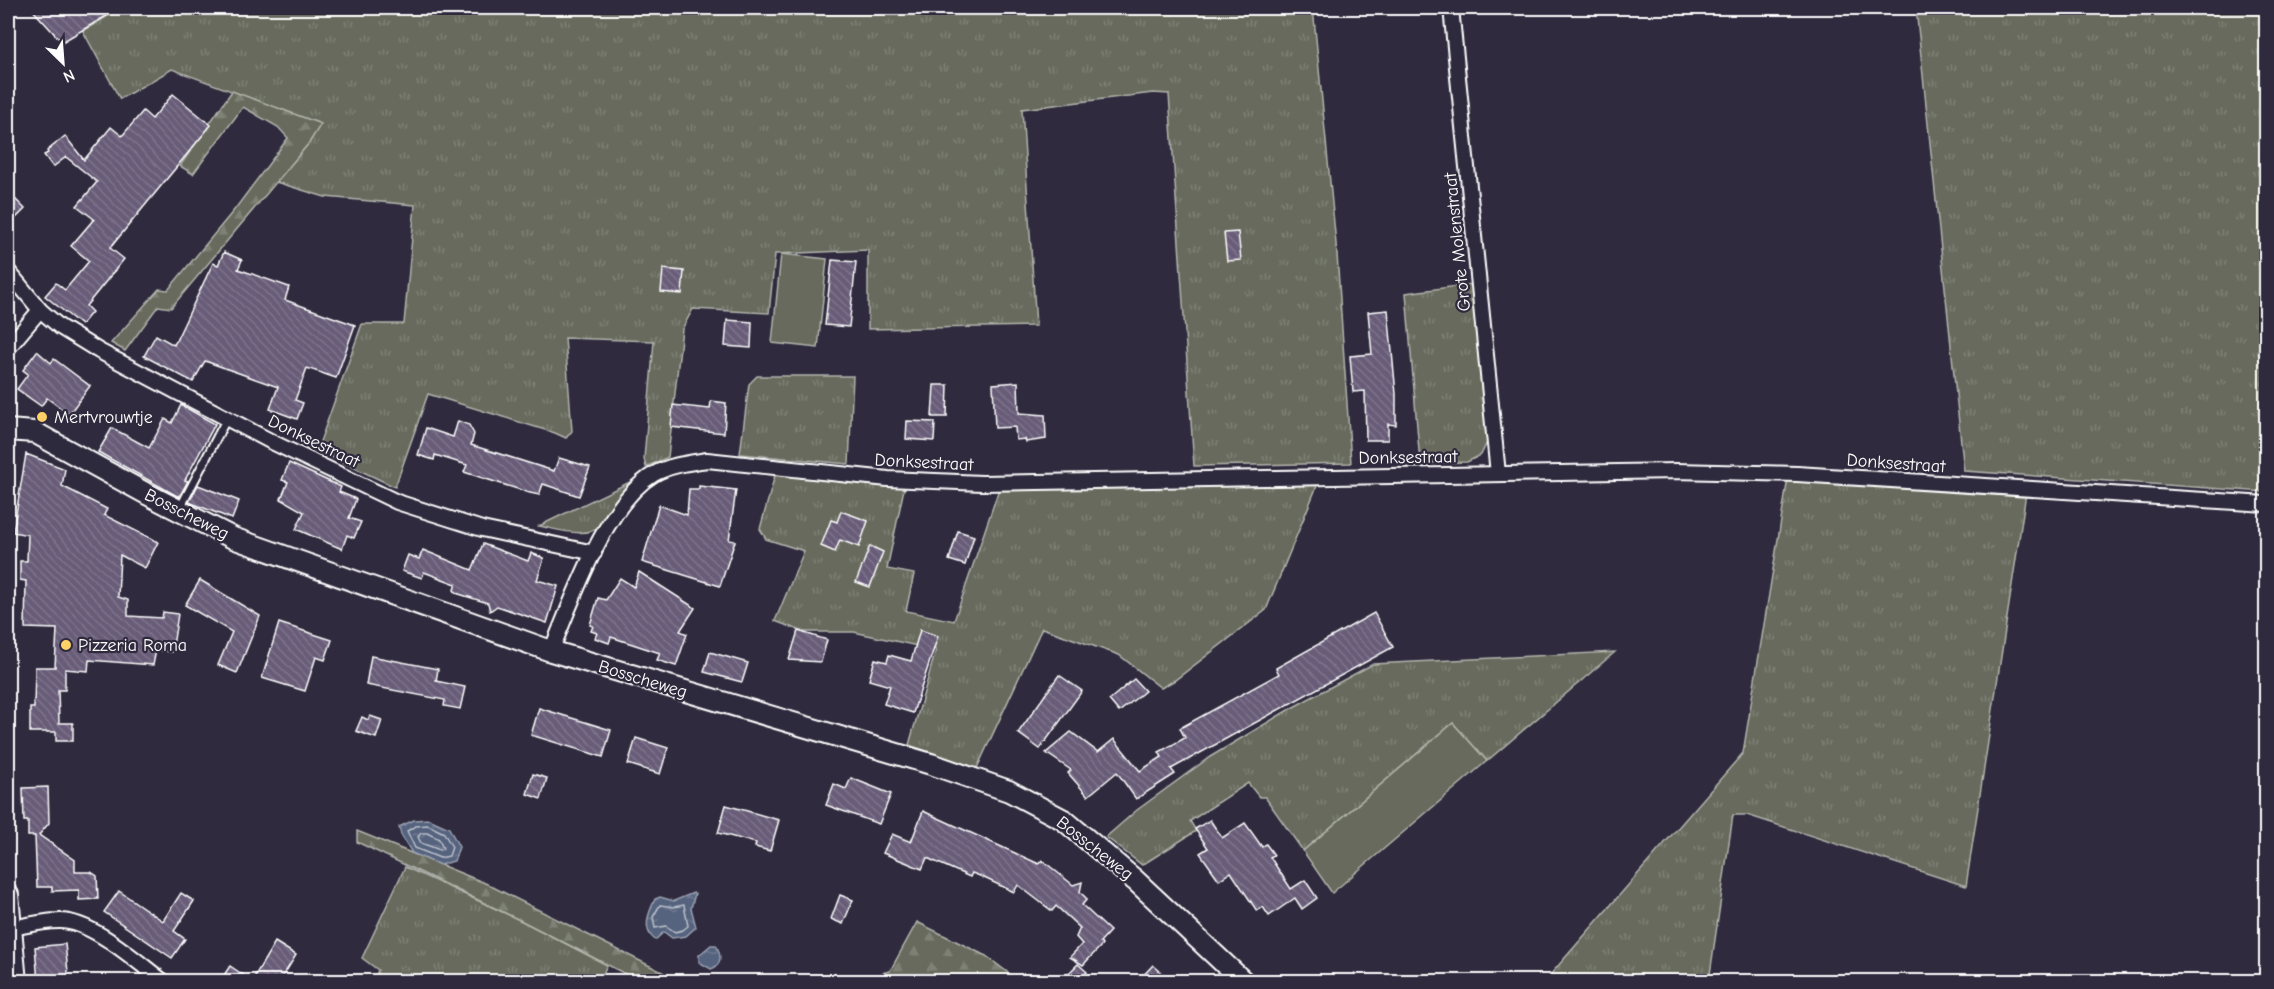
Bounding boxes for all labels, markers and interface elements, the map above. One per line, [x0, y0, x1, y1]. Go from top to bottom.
north arrow [33, 33, 93, 93]
text: N [60, 65, 77, 86]
street label: Grote Molenstraat [1440, 171, 1475, 312]
place label: Mertvrouwtje [54, 407, 153, 428]
marker: Mertvrouwtje [35, 410, 49, 424]
street label: Donksestraat [265, 410, 364, 473]
street label: Donksestraat [1358, 446, 1459, 469]
street label: Donksestraat [874, 449, 975, 476]
street label: Donksestraat [1846, 450, 1947, 477]
street label: Bosscheweg [141, 484, 232, 545]
place label: Pizzeria Roma [78, 635, 187, 656]
marker: Pizzeria Roma [59, 638, 73, 652]
street label: Bosscheweg [596, 656, 690, 703]
street label: Bosscheweg [1052, 812, 1137, 885]

